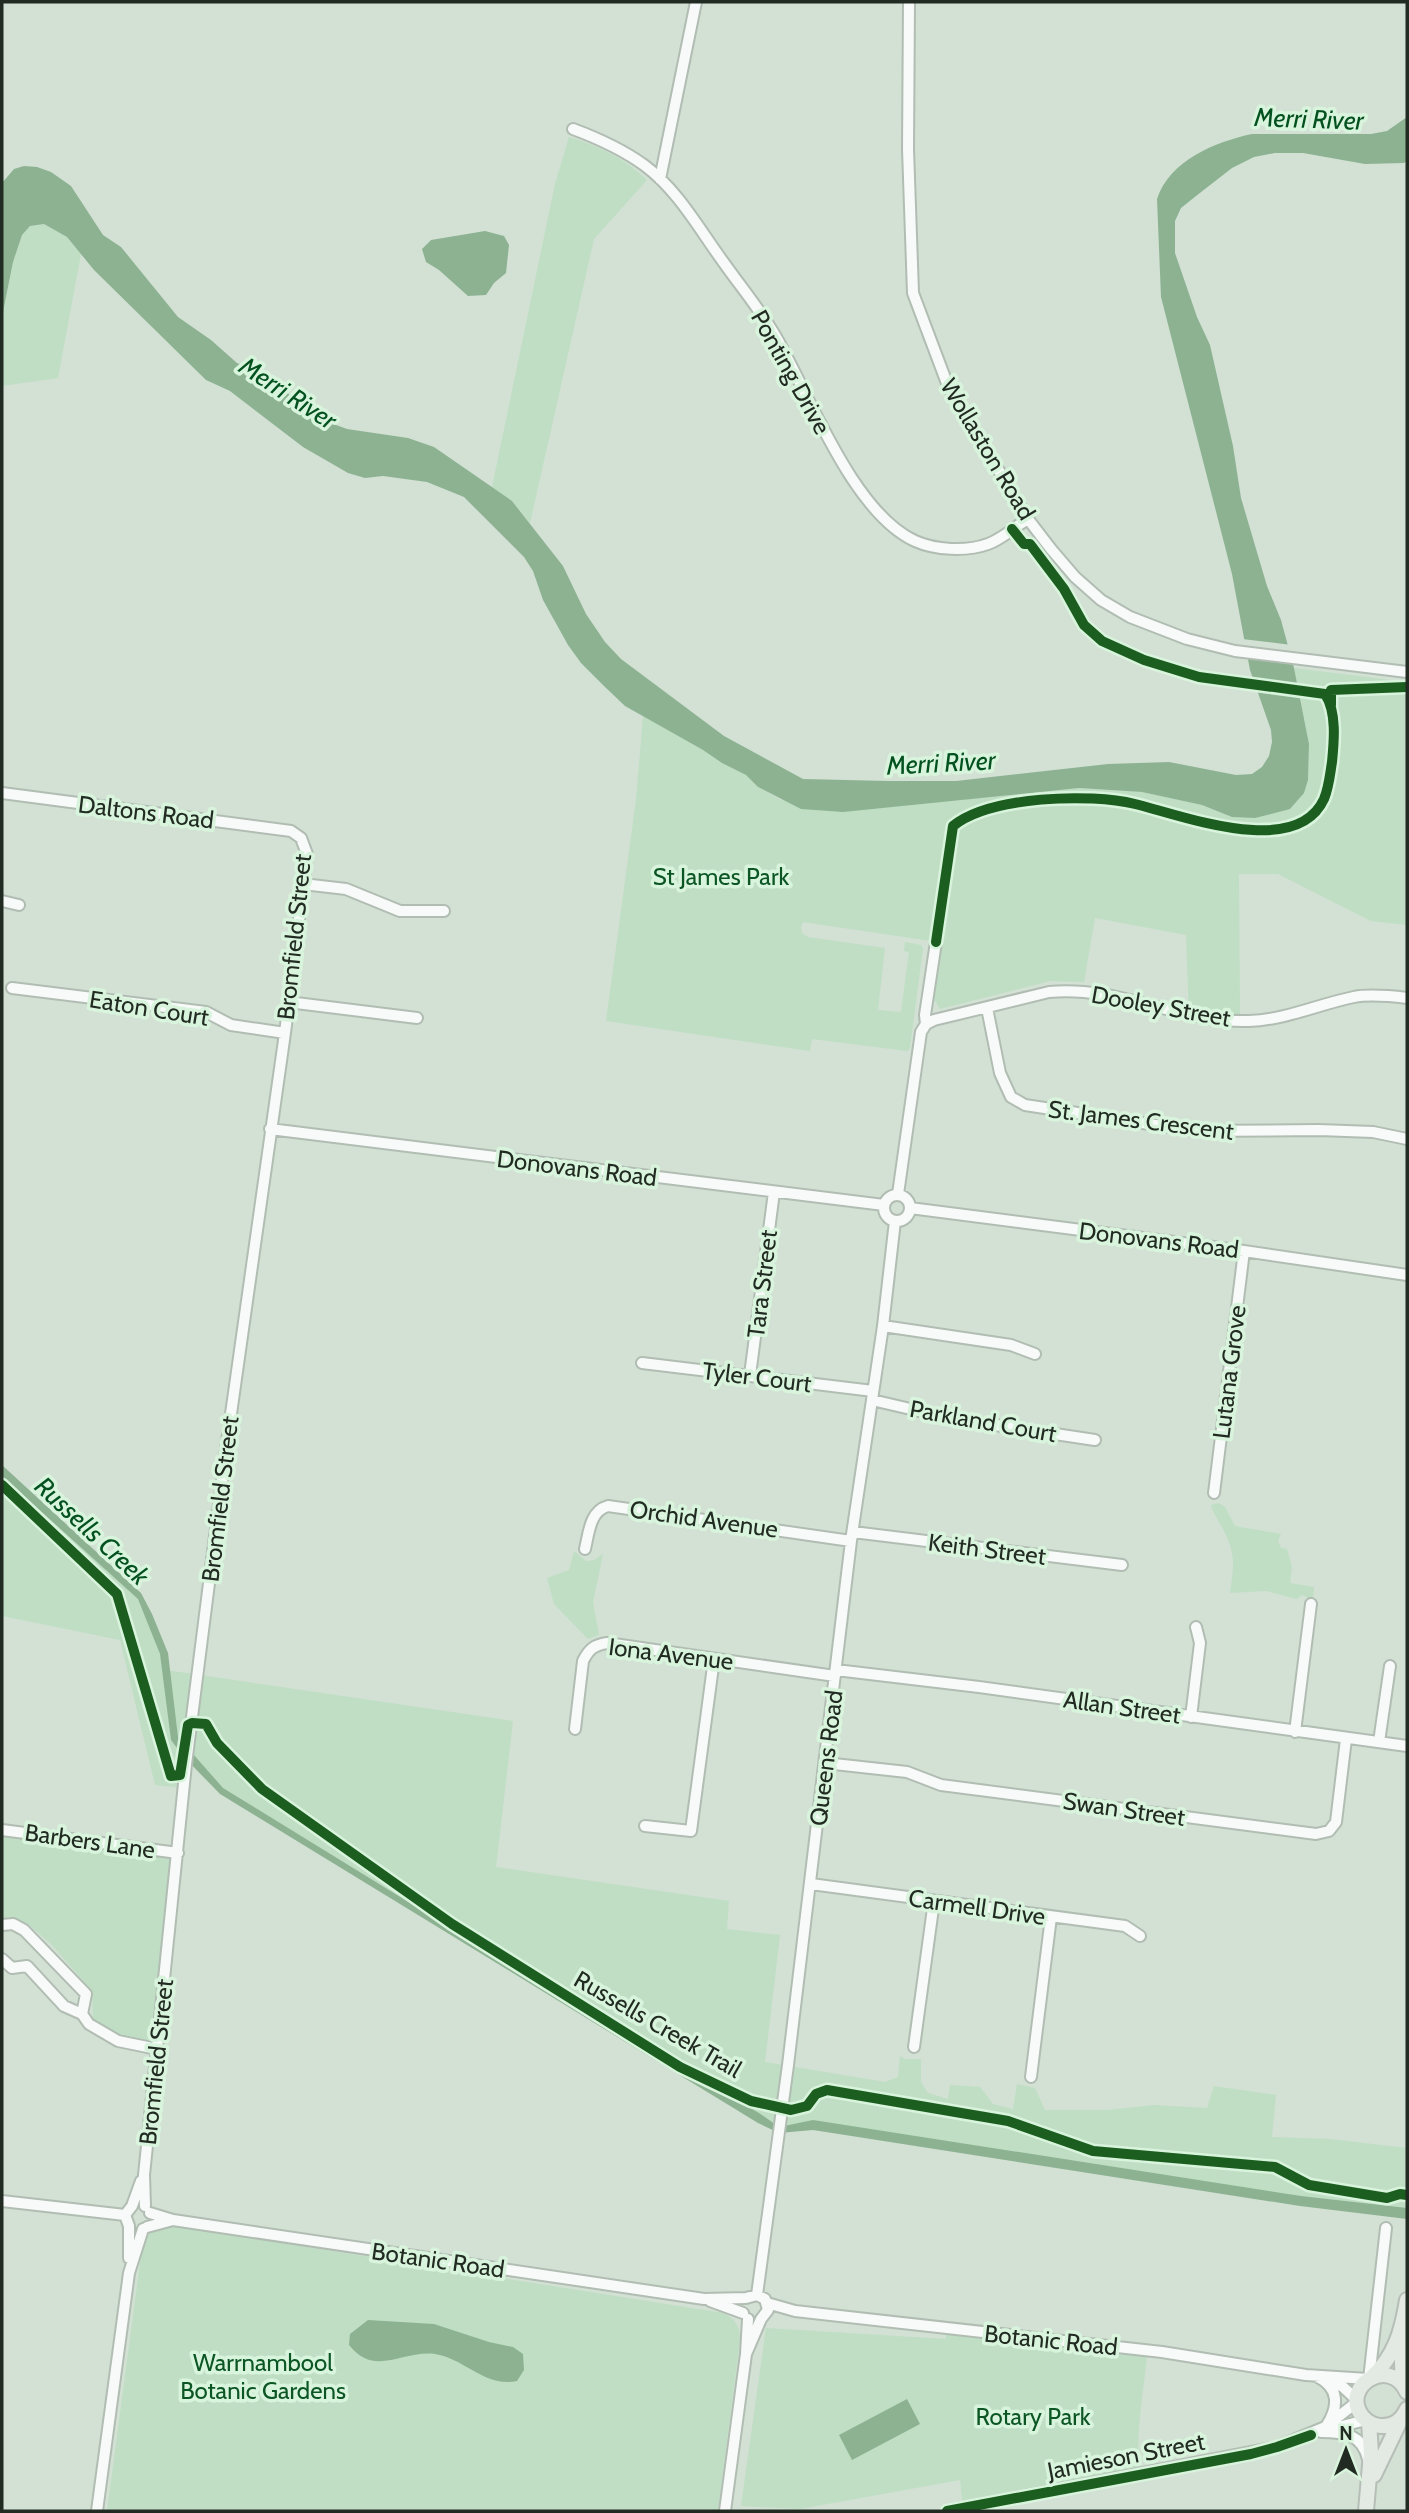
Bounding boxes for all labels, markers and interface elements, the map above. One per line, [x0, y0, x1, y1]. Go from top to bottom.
water label: Merri River [1253, 101, 1365, 137]
street label: Ponting Drive [745, 305, 837, 439]
water label: Merri River [233, 349, 343, 437]
street label: Wollaston Road [934, 373, 1042, 525]
water label: Merri River [885, 744, 997, 782]
street label: Daltons Road [77, 789, 215, 835]
street label: Bromfield Street [271, 853, 317, 1021]
park label: St James Park [653, 862, 789, 891]
street label: Dooley Street [1089, 980, 1233, 1032]
street label: Eaton Court [87, 984, 211, 1032]
street label: St. James Crescent [1047, 1094, 1235, 1146]
street label: Donovans Road [495, 1144, 659, 1192]
street label: Donovans Road [1077, 1216, 1241, 1264]
street label: Tara Street [741, 1228, 783, 1340]
street label: Lutana Grove [1206, 1303, 1252, 1441]
street label: Tyler Court [701, 1356, 813, 1398]
street label: Parkland Court [907, 1394, 1059, 1448]
street label: Bromfield Street [195, 1414, 245, 1584]
water label: Russells Creek [28, 1470, 156, 1593]
street label: Orchid Avenue [628, 1494, 780, 1544]
street label: Keith Street [927, 1527, 1047, 1571]
street label: Iona Avenue [607, 1632, 735, 1676]
street label: Allan Street [1062, 1684, 1182, 1730]
street label: Queens Road [803, 1689, 849, 1827]
street label: Swan Street [1061, 1786, 1187, 1832]
street label: Barbers Lane [23, 1818, 157, 1864]
street label: Carmell Drive [907, 1883, 1047, 1931]
street label: Russells Creek Trail [569, 1964, 747, 2084]
street label: Bromfield Street [133, 1978, 179, 2146]
street label: Botanic Road [370, 2236, 506, 2284]
street label: Botanic Road [983, 2319, 1119, 2361]
park label: Warrnambool Botanic Gardens [180, 2348, 346, 2405]
park label: Rotary Park [975, 2402, 1091, 2431]
north arrow [1311, 2415, 1381, 2485]
text: N [1339, 2422, 1353, 2445]
street label: Jamieson Street [1044, 2427, 1207, 2486]

